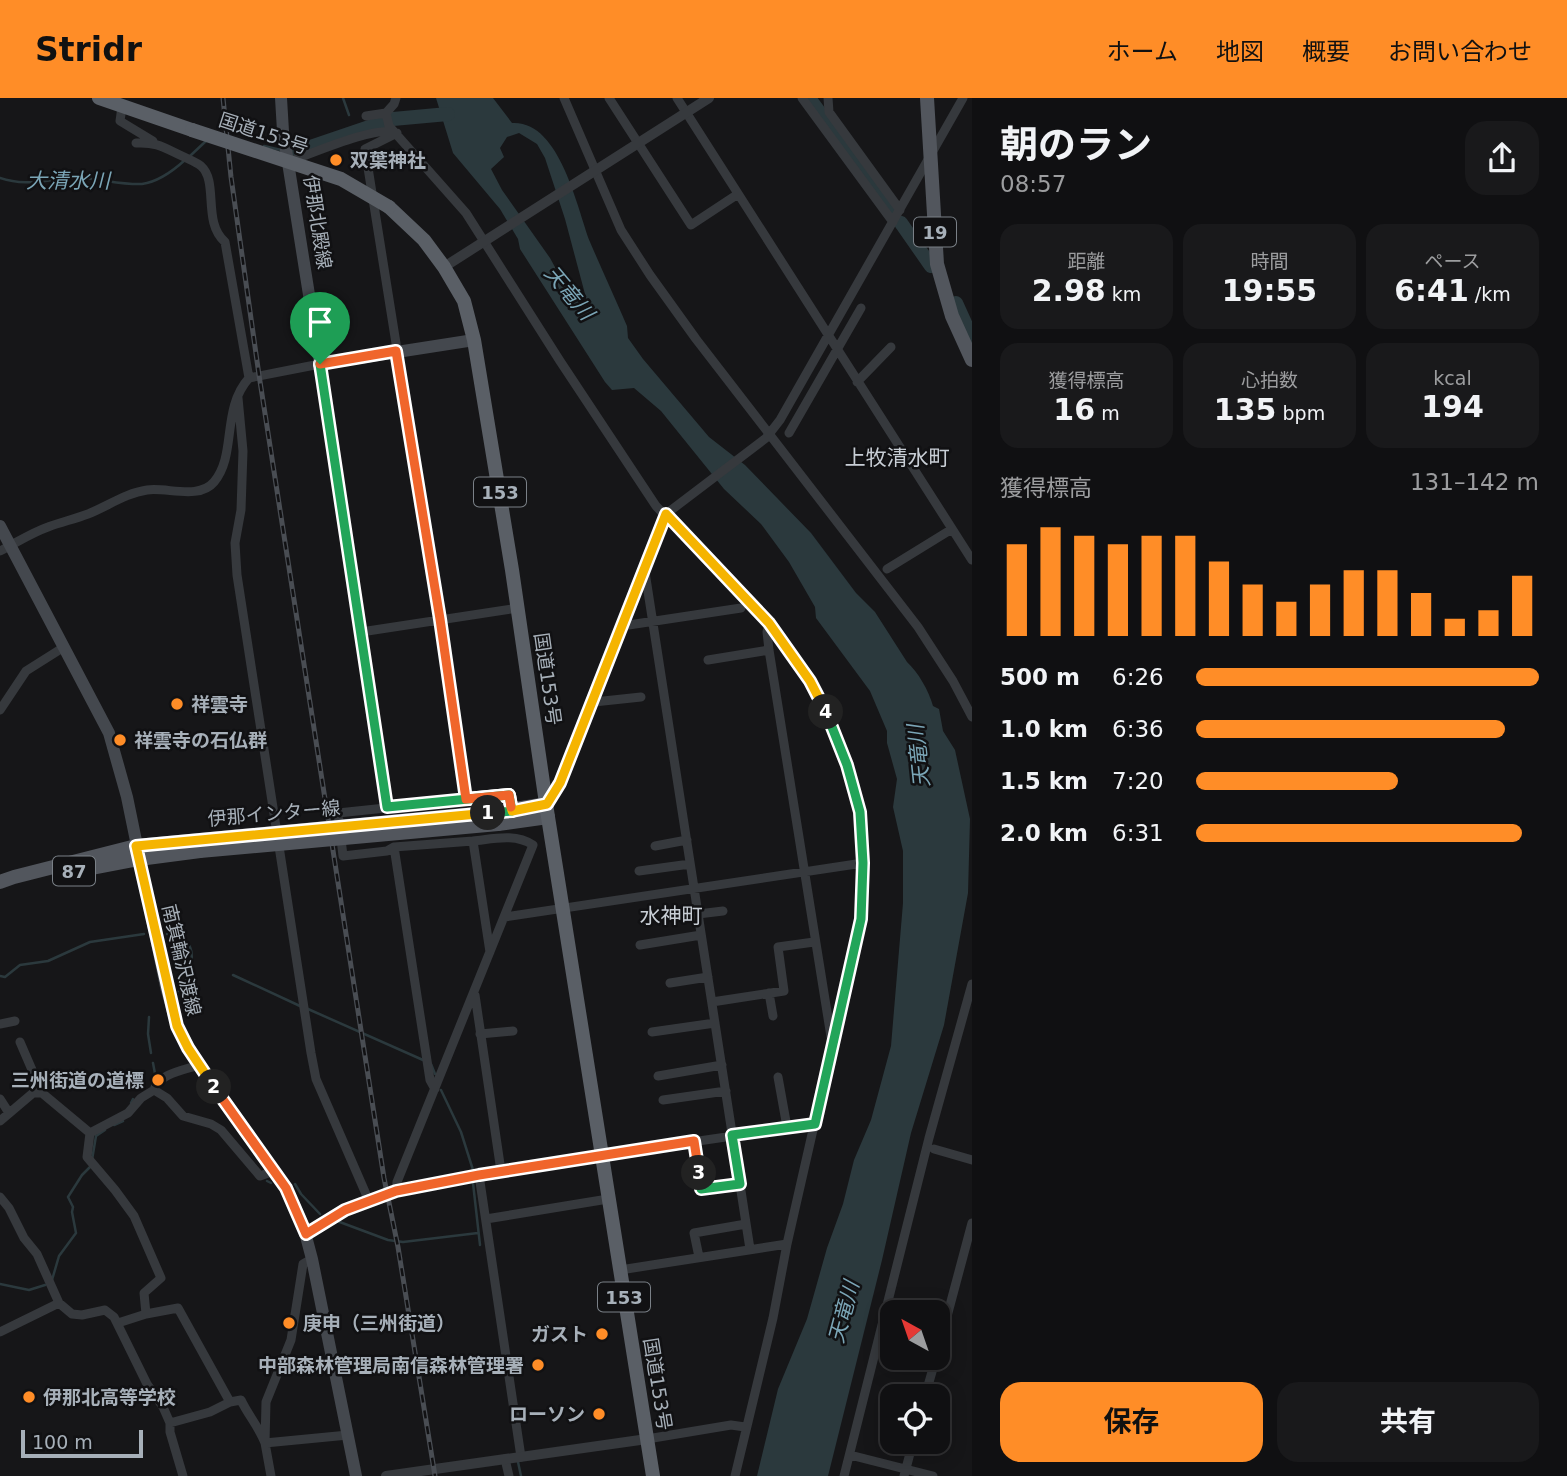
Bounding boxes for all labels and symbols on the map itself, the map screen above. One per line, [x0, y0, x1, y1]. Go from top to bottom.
street label: 国道153号 [216, 108, 312, 158]
place label: 双葉神社 [350, 149, 426, 171]
marker: 双葉神社 [328, 152, 344, 168]
water label: 大清水川 [26, 169, 112, 193]
street label: 伊那北殿線 [300, 173, 336, 271]
road number: 19 [914, 217, 956, 246]
water label: 天竜川 [540, 261, 600, 326]
pin [290, 292, 350, 364]
district label: 上牧清水町 [845, 446, 950, 470]
road number: 153 [474, 478, 526, 506]
street label: 国道153号 [531, 631, 565, 727]
place label: 祥雲寺 [191, 693, 248, 715]
pin: 4 [808, 694, 844, 730]
marker: 祥雲寺 [169, 696, 185, 712]
water label: 天竜川 [904, 721, 934, 789]
place label: 祥雲寺の石仏群 [134, 729, 267, 751]
marker: 祥雲寺の石仏群 [112, 732, 128, 748]
street label: 伊那インター線 [207, 796, 341, 830]
pin: 1 [470, 796, 505, 830]
road number: 87 [53, 856, 95, 886]
street label: 南箕輪沢渡線 [158, 902, 206, 1018]
district label: 水神町 [640, 904, 703, 928]
place label: 三州街道の道標 [11, 1069, 144, 1091]
pin: 2 [196, 1070, 232, 1104]
marker: 三州街道の道標 [150, 1072, 166, 1088]
pin: 3 [682, 1156, 716, 1190]
water label: 天竜川 [824, 1277, 864, 1346]
road number: 153 [598, 1282, 650, 1312]
north arrow [880, 1300, 950, 1370]
place label: 庚申（三州街道） [303, 1312, 455, 1334]
marker: 庚申（三州街道） [281, 1315, 297, 1331]
place label: ガスト [531, 1323, 588, 1345]
marker: ガスト [594, 1326, 610, 1342]
street label: 国道153号 [640, 1336, 676, 1432]
place label: 中部森林管理局南信森林管理署 [258, 1354, 524, 1376]
marker: 中部森林管理局南信森林管理署 [530, 1357, 546, 1373]
place label: 伊那北高等学校 [43, 1386, 176, 1408]
marker: 伊那北高等学校 [21, 1389, 37, 1405]
place label: ローソン [509, 1403, 585, 1425]
marker: ローソン [591, 1406, 607, 1422]
scale bar [21, 1427, 144, 1459]

